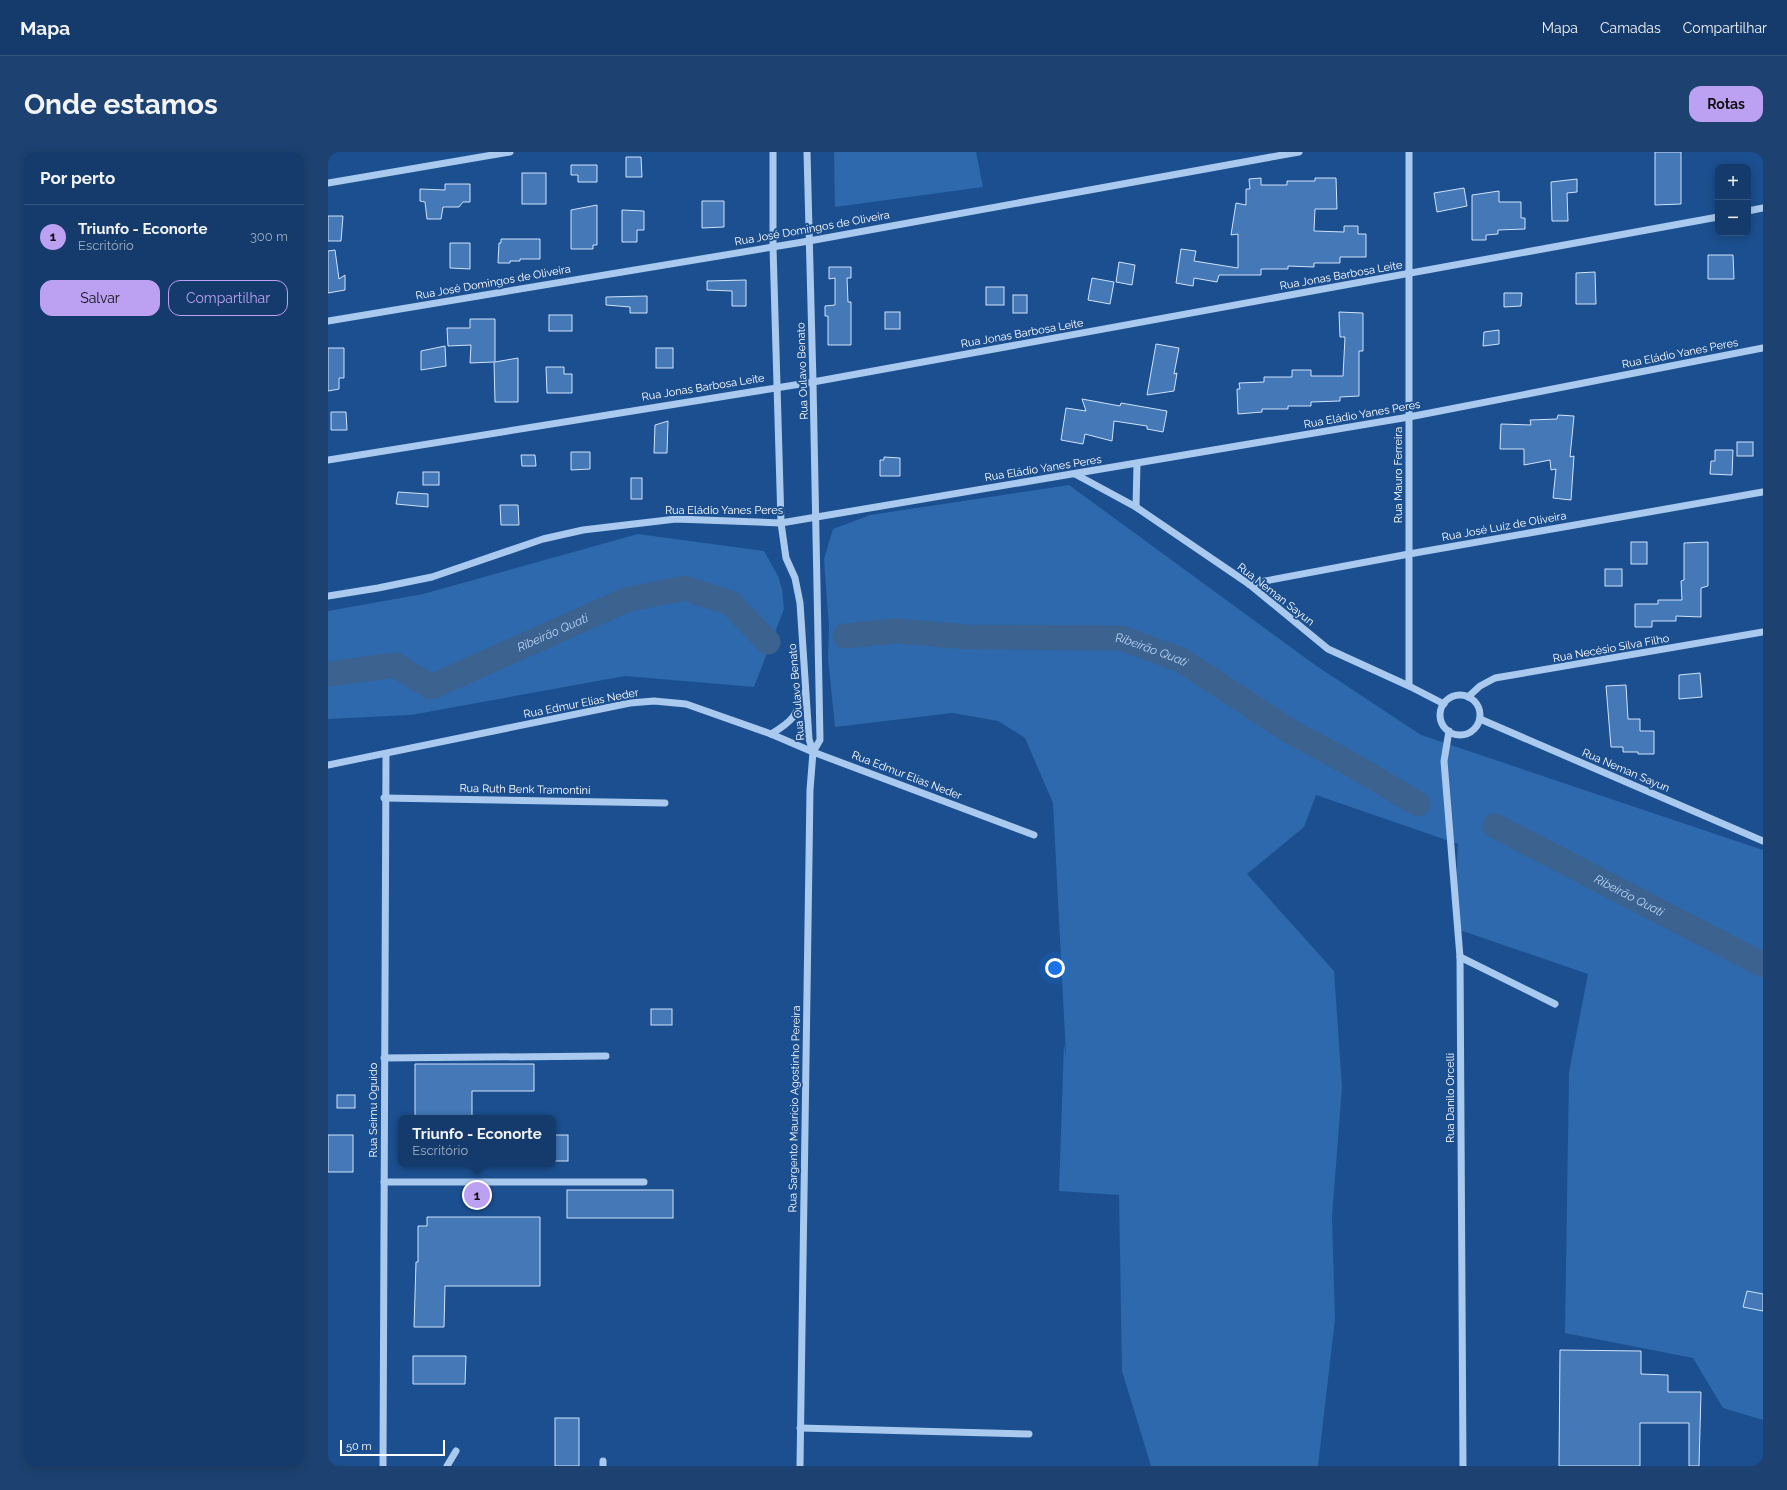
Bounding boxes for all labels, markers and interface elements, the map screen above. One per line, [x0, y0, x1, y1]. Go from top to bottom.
text: Mapa [20, 17, 70, 39]
text: Mapa [1542, 20, 1578, 36]
text: Camadas [1600, 20, 1661, 36]
text: Compartilhar [1683, 20, 1767, 36]
button: Rotas [1689, 86, 1763, 122]
text: Onde estamos [24, 88, 218, 121]
map controls [1715, 164, 1751, 236]
button: + [1715, 164, 1751, 200]
text: Por perto [40, 168, 115, 188]
button: − [1715, 200, 1751, 236]
street label: Rua José Domingos de Oliveira [733, 208, 891, 249]
text: Triunfo - Econorte [78, 220, 207, 238]
text: 1 [50, 229, 56, 244]
text: 300 m [250, 229, 288, 244]
text: Escritório [78, 238, 134, 253]
street label: Rua Jonas Barbosa Leite [1279, 258, 1404, 293]
street label: Rua José Domingos de Oliveira [414, 262, 572, 303]
button: Salvar [40, 280, 160, 316]
button: Compartilhar [168, 280, 288, 316]
street label: Rua Jonas Barbosa Leite [960, 316, 1085, 351]
street label: Rua Oulavo Benato [794, 322, 811, 420]
street label: Rua Eládio Yanes Peres [1621, 336, 1739, 371]
street label: Rua Jonas Barbosa Leite [641, 371, 766, 404]
street label: Rua Eládio Yanes Peres [1303, 398, 1421, 431]
street label: Rua Mauro Ferreira [1392, 427, 1405, 523]
street label: Rua Eládio Yanes Peres [984, 453, 1102, 484]
street label: Rua Eládio Yanes Peres [665, 504, 783, 517]
street label: Rua José Luíz de Oliveira [1441, 509, 1567, 544]
street label: Rua Neman Sayun [1235, 560, 1317, 628]
water label: Ribeirão Quati [515, 611, 591, 655]
water label: Ribeirão Quati [1115, 631, 1191, 670]
street label: Rua Necésio Silva Filho [1552, 632, 1671, 665]
street label: Rua Oulavo Benato [786, 642, 807, 741]
street label: Rua Edmur Elias Neder [522, 686, 640, 721]
street label: Rua Neman Sayun [1580, 746, 1672, 795]
street label: Rua Edmur Elias Neder [850, 748, 964, 803]
street label: Rua Ruth Benk Tramontini [459, 782, 591, 797]
water label: Ribeirão Quati [1592, 872, 1666, 919]
your location [1045, 958, 1065, 978]
street label: Rua Sargento Maurício Agostinho Pereira [786, 1005, 803, 1213]
street label: Rua Danilo Orcelli [1444, 1053, 1457, 1143]
street label: Rua Seimu Oguido [367, 1062, 380, 1157]
popup [398, 1115, 556, 1167]
text: Triunfo - Econorte [412, 1125, 542, 1143]
text: Escritório [412, 1143, 468, 1158]
pin: 1 [464, 1180, 490, 1210]
scale bar [340, 1438, 445, 1457]
text: 50 m [346, 1440, 372, 1453]

